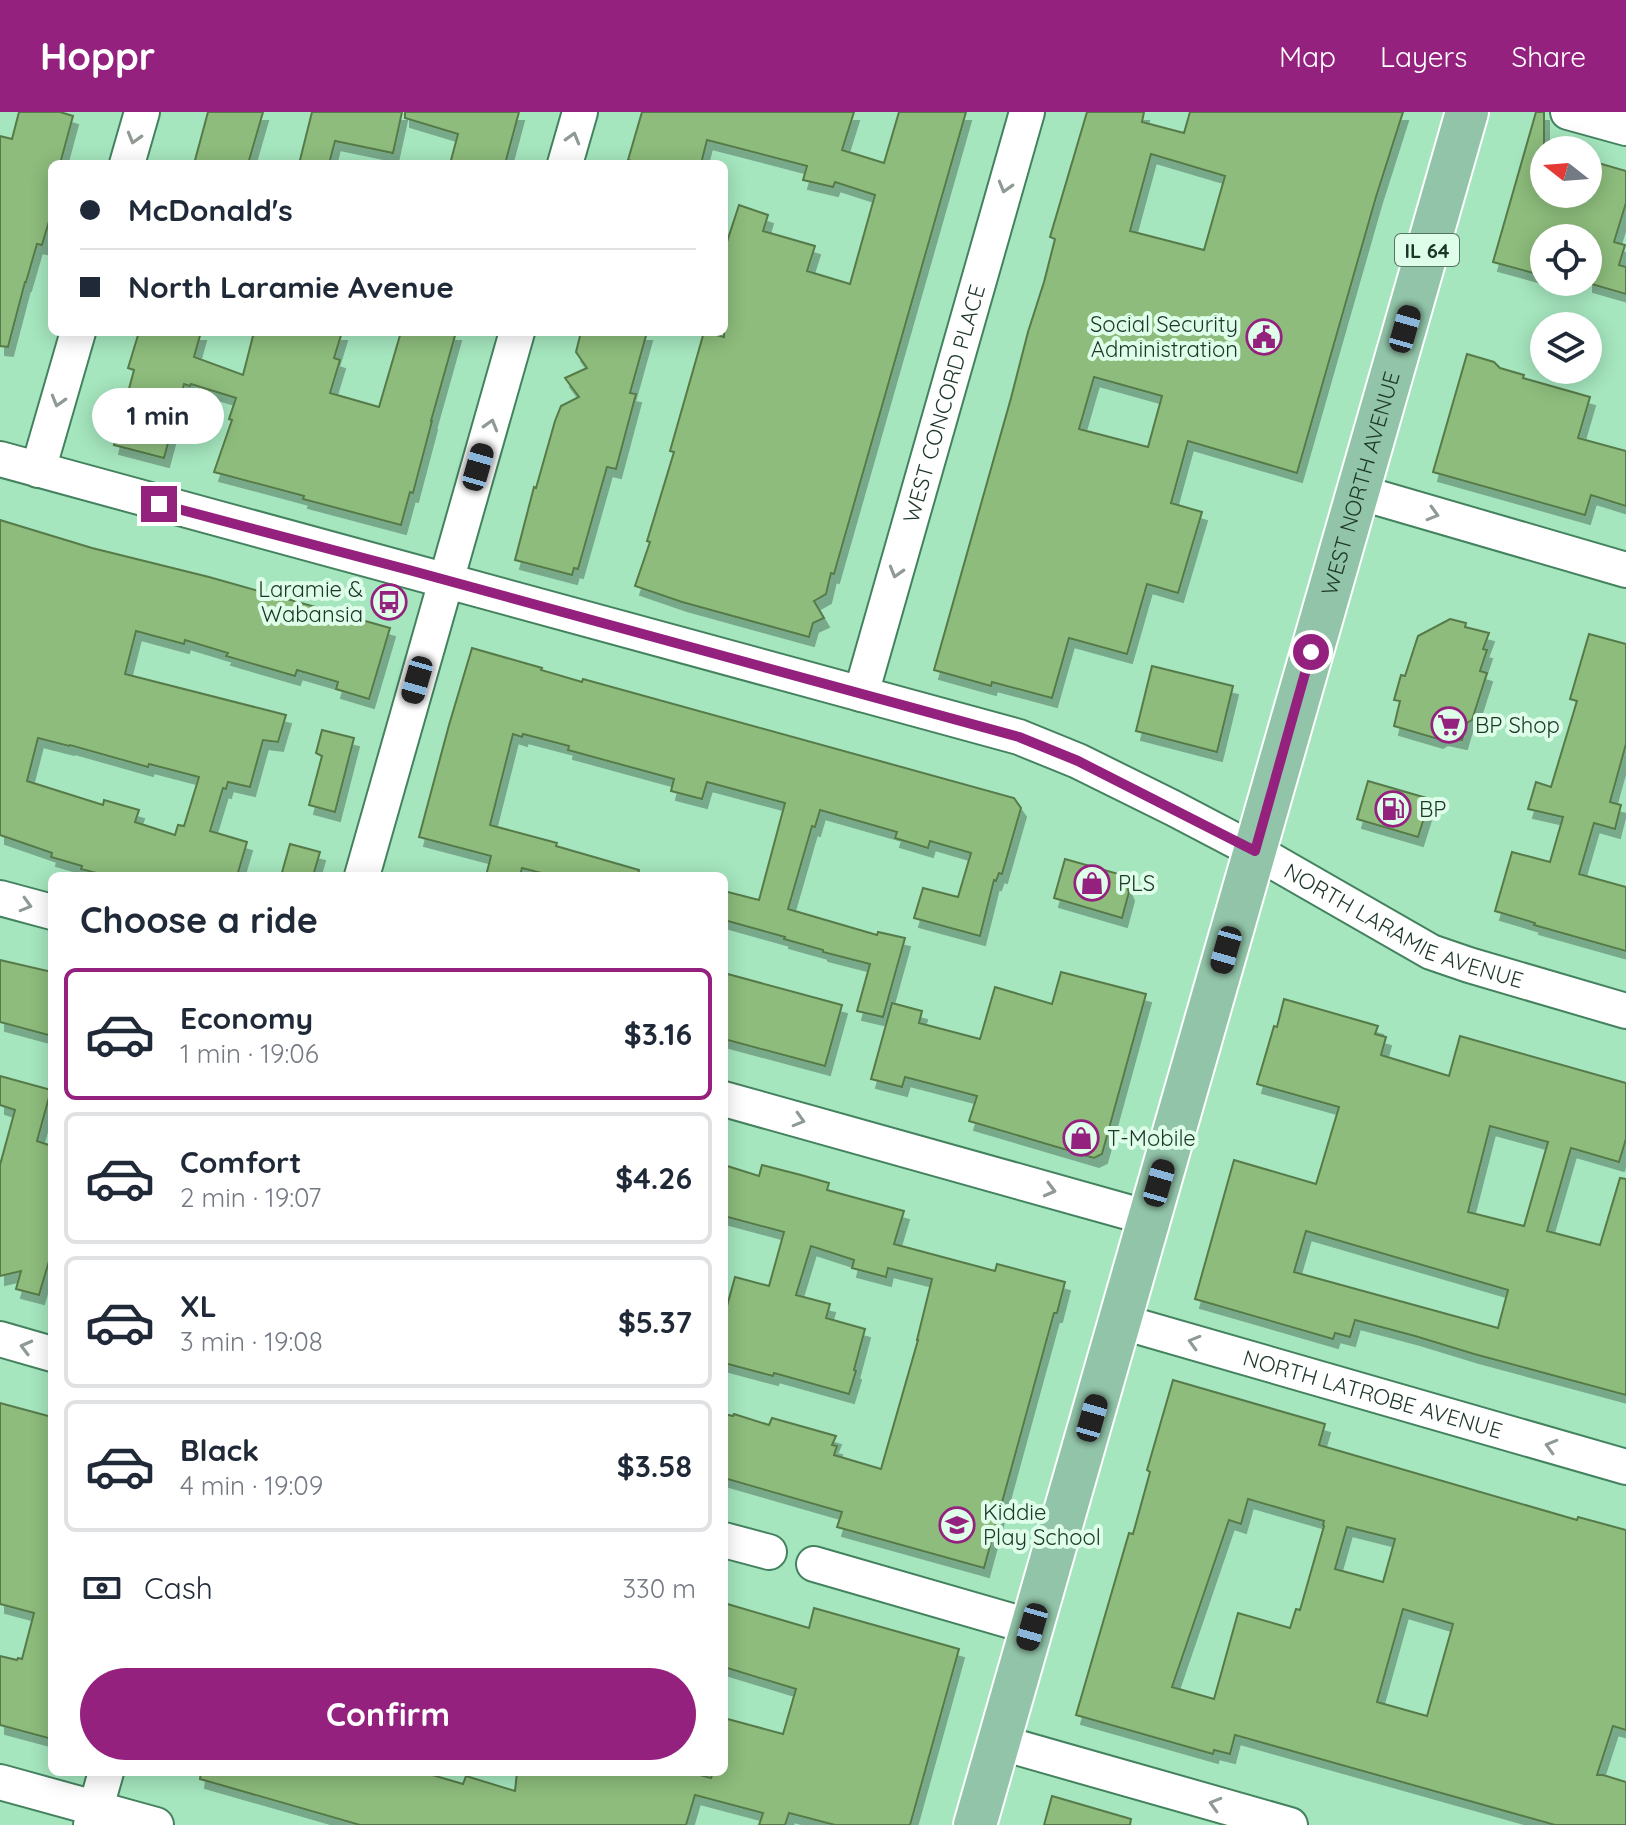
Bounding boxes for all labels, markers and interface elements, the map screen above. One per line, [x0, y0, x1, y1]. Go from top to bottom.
text: Hoppr [40, 32, 155, 80]
text: Map [1279, 39, 1336, 74]
text: Layers [1380, 39, 1467, 74]
text: Share [1511, 39, 1586, 74]
one-way arrow [127, 131, 143, 144]
one-way arrow [564, 132, 580, 145]
north arrow [1530, 136, 1602, 208]
map controls [1530, 136, 1602, 384]
one-way arrow [998, 180, 1015, 193]
text: McDonald's [128, 191, 293, 229]
button: locate [1530, 224, 1602, 296]
road number: IL 64 [1395, 234, 1459, 266]
text: North Laramie Avenue [128, 268, 454, 306]
street label: WEST CONCORD PLACE [897, 281, 991, 526]
car [1387, 303, 1423, 355]
place label: Social Security Administration [1090, 310, 1238, 363]
button: layers [1530, 312, 1602, 384]
public building icon: Social Security Administration [1245, 318, 1283, 356]
street label: WEST NORTH AVENUE [1315, 368, 1406, 598]
callout: 1 min [93, 388, 225, 444]
one-way arrow [51, 393, 67, 407]
text: 1 min [127, 399, 190, 432]
one-way arrow [481, 418, 498, 432]
car [460, 441, 496, 493]
route end [141, 486, 177, 522]
one-way arrow [1425, 505, 1439, 521]
one-way arrow [889, 564, 905, 578]
place label: Laramie & Wabansia [258, 575, 363, 628]
bus stop icon: Laramie & Wabansia [370, 583, 408, 621]
route start [1293, 634, 1329, 670]
car [399, 654, 435, 706]
supermarket icon: BP Shop [1430, 706, 1468, 744]
place label: BP Shop [1475, 711, 1560, 739]
fuel station icon: BP [1374, 790, 1412, 828]
place label: BP [1419, 795, 1446, 823]
street label: NORTH LARAMIE AVENUE [1279, 857, 1527, 994]
shop icon: PLS [1073, 864, 1111, 902]
place label: PLS [1118, 869, 1155, 897]
one-way arrow [19, 896, 32, 912]
text: Choose a ride [80, 897, 318, 942]
car [1208, 924, 1244, 976]
icon: car [84, 998, 156, 1070]
text: Economy [180, 999, 313, 1037]
text: $3.16 [624, 1015, 692, 1053]
text: 1 min · 19:06 [180, 1037, 319, 1070]
one-way arrow [792, 1111, 806, 1128]
shop icon: T-Mobile [1062, 1119, 1100, 1157]
place label: T-Mobile [1107, 1124, 1196, 1152]
icon: car [84, 1142, 156, 1214]
text: Comfort [180, 1143, 301, 1181]
car [1141, 1157, 1177, 1209]
text: $4.26 [615, 1159, 692, 1197]
text: 2 min · 19:07 [180, 1181, 321, 1214]
one-way arrow [1042, 1181, 1056, 1197]
icon: car [84, 1286, 156, 1358]
text: XL [180, 1287, 217, 1325]
text: $5.37 [618, 1303, 692, 1341]
text: 3 min · 19:08 [180, 1325, 323, 1358]
one-way arrow [1187, 1335, 1201, 1352]
one-way arrow [20, 1339, 33, 1356]
street label: NORTH LATROBE AVENUE [1240, 1343, 1506, 1445]
car [1074, 1392, 1110, 1444]
icon: car [84, 1430, 156, 1502]
text: Black [180, 1431, 259, 1469]
one-way arrow [1545, 1439, 1559, 1455]
text: $3.58 [617, 1447, 692, 1485]
text: 4 min · 19:09 [180, 1469, 323, 1502]
place label: Kiddie Play School [983, 1498, 1101, 1551]
school or university icon: Kiddie Play School [938, 1506, 976, 1544]
icon: cash [80, 1566, 124, 1610]
text: Cash [144, 1569, 213, 1607]
text: 330 m [622, 1572, 696, 1605]
car [1014, 1601, 1050, 1653]
button: Confirm [80, 1668, 696, 1760]
one-way arrow [1208, 1797, 1222, 1813]

